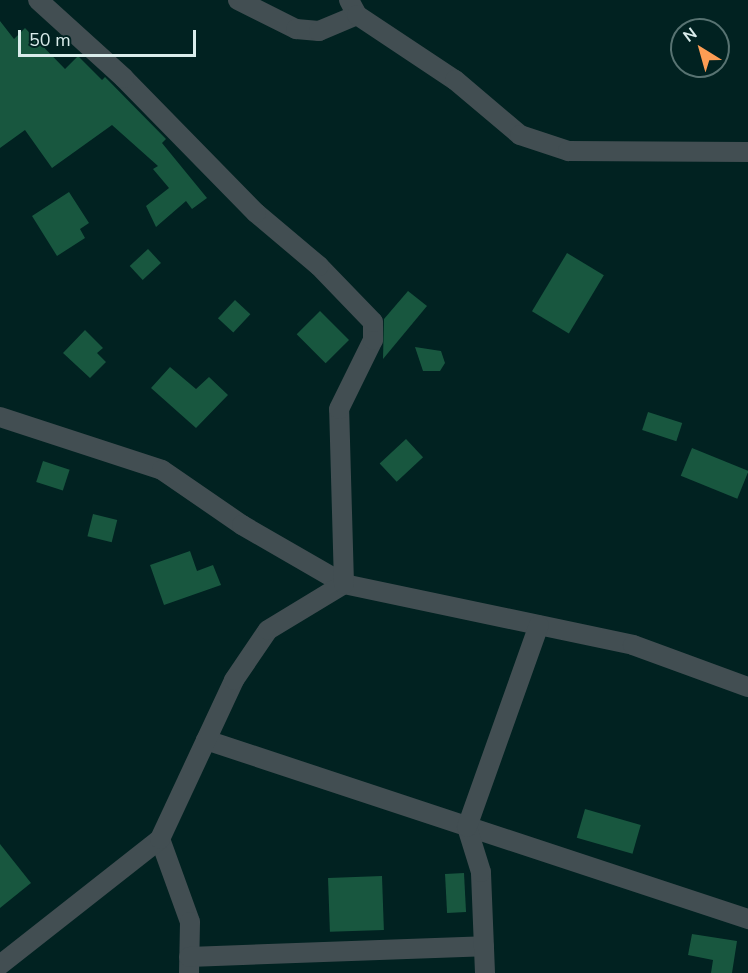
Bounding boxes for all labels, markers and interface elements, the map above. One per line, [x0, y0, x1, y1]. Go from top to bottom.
scale bar [21, 18, 200, 56]
north arrow [670, 18, 730, 78]
text: N [679, 23, 702, 48]
text: 50 m [29, 28, 71, 52]

